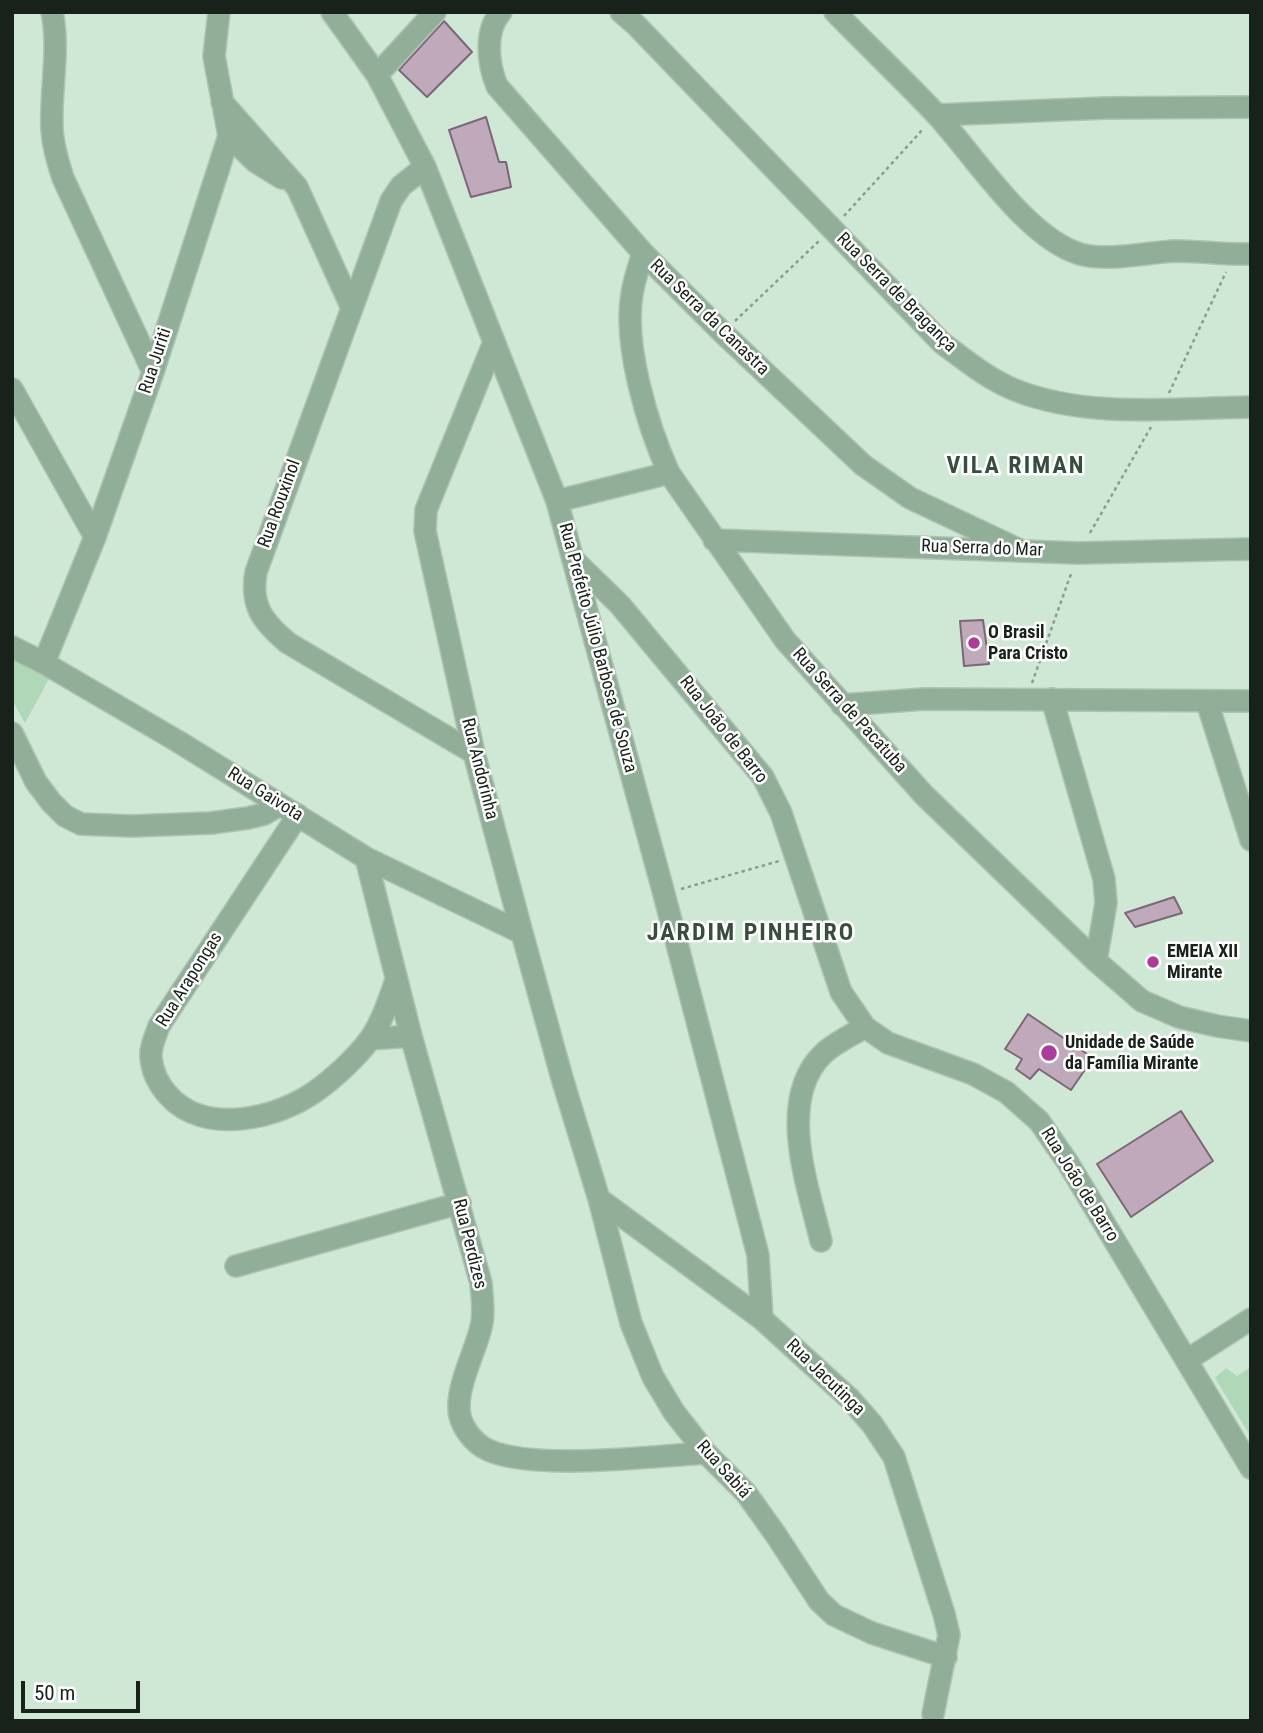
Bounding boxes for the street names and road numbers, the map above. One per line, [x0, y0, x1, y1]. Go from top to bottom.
street label: Rua Serra de Bragança [832, 229, 960, 357]
street label: Rua Serra da Canastra [645, 256, 773, 380]
street label: Rua Juriti [135, 326, 177, 396]
street label: Rua Rouxinol [254, 457, 306, 551]
street label: Rua Prefeito Júlio Barbosa de Souza [553, 521, 641, 775]
street label: Rua Serra do Mar [921, 536, 1043, 562]
street label: Rua Serra de Pacatuba [787, 644, 911, 778]
street label: Rua João de Barro [674, 672, 772, 788]
street label: Rua Andorinha [456, 716, 502, 822]
street label: Rua Gaivota [223, 763, 307, 827]
street label: Rua Arapongas [152, 929, 228, 1031]
street label: Rua João de Barro [1035, 1124, 1123, 1246]
street label: Rua Perdizes [447, 1197, 491, 1291]
street label: Rua Jacutinga [781, 1335, 869, 1421]
street label: Rua Sabiá [691, 1437, 755, 1503]

